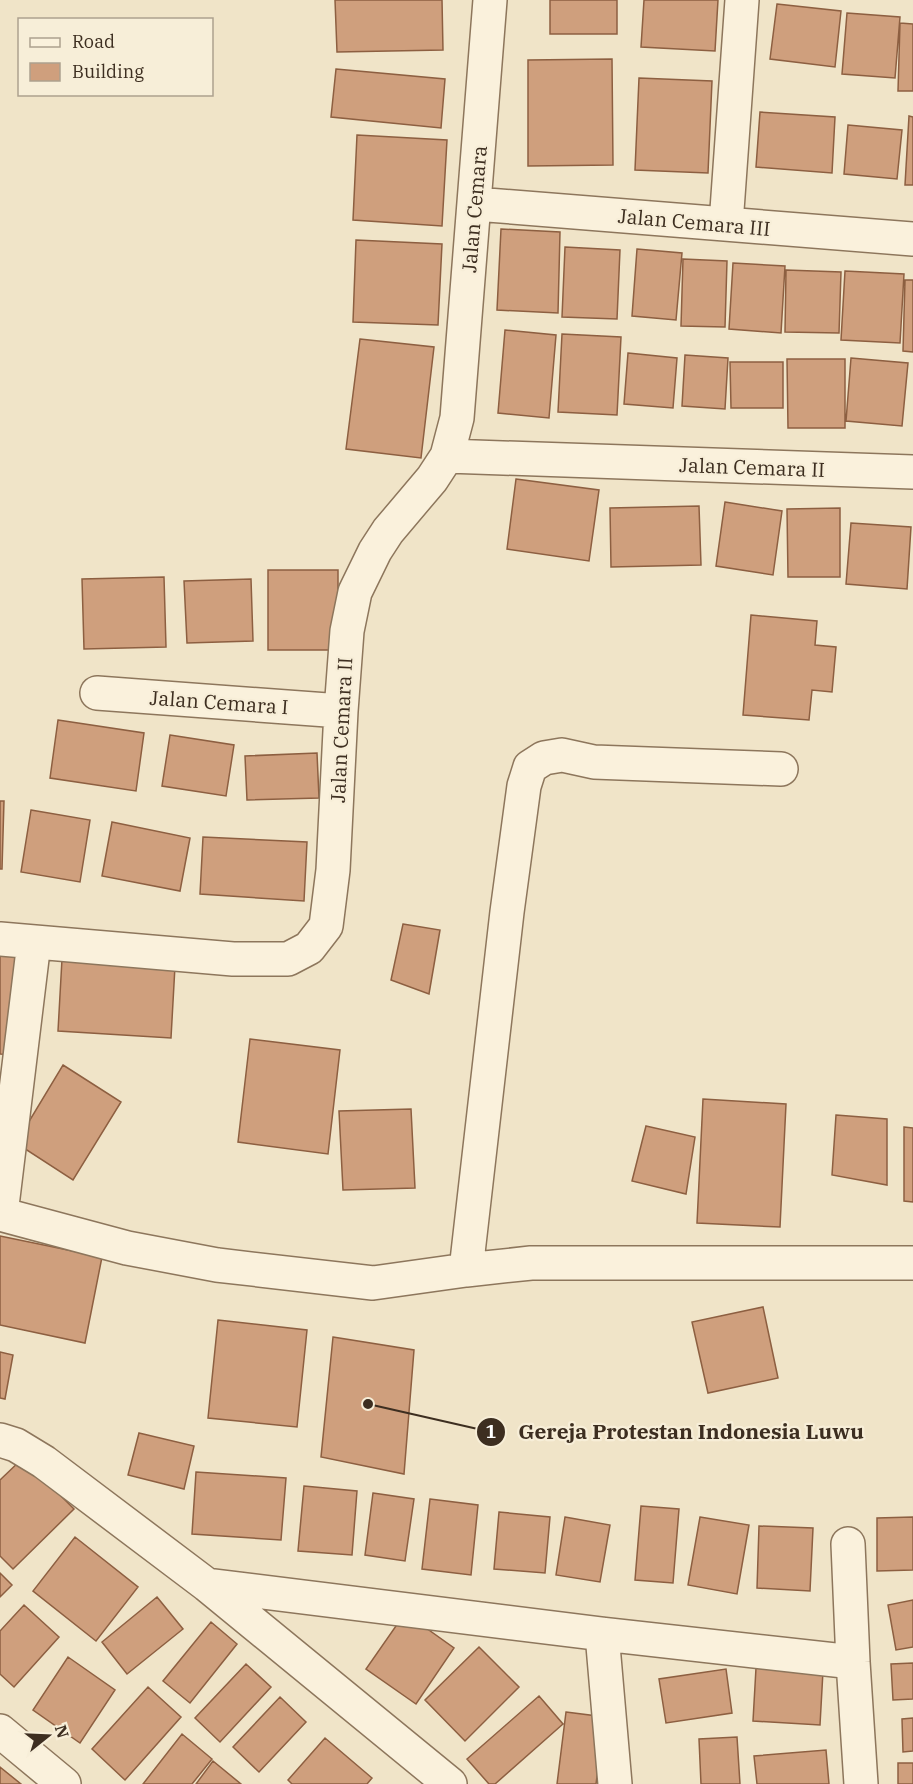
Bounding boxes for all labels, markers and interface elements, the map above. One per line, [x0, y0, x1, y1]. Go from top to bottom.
legend [18, 18, 213, 96]
text: Road [72, 30, 115, 53]
text: Building [72, 60, 144, 83]
street label: Jalan Cemara [455, 144, 493, 274]
street label: Jalan Cemara III [617, 202, 771, 242]
street label: Jalan Cemara II [679, 451, 825, 483]
street label: Jalan Cemara II [324, 656, 358, 804]
street label: Jalan Cemara I [149, 684, 289, 720]
callout: Gereja Protestan Indonesia Luwu [476, 1412, 876, 1451]
text: Gereja Protestan Indonesia Luwu [518, 1417, 864, 1445]
text: 1 [486, 1420, 497, 1443]
north arrow [18, 1706, 78, 1766]
text: N [51, 1722, 74, 1740]

